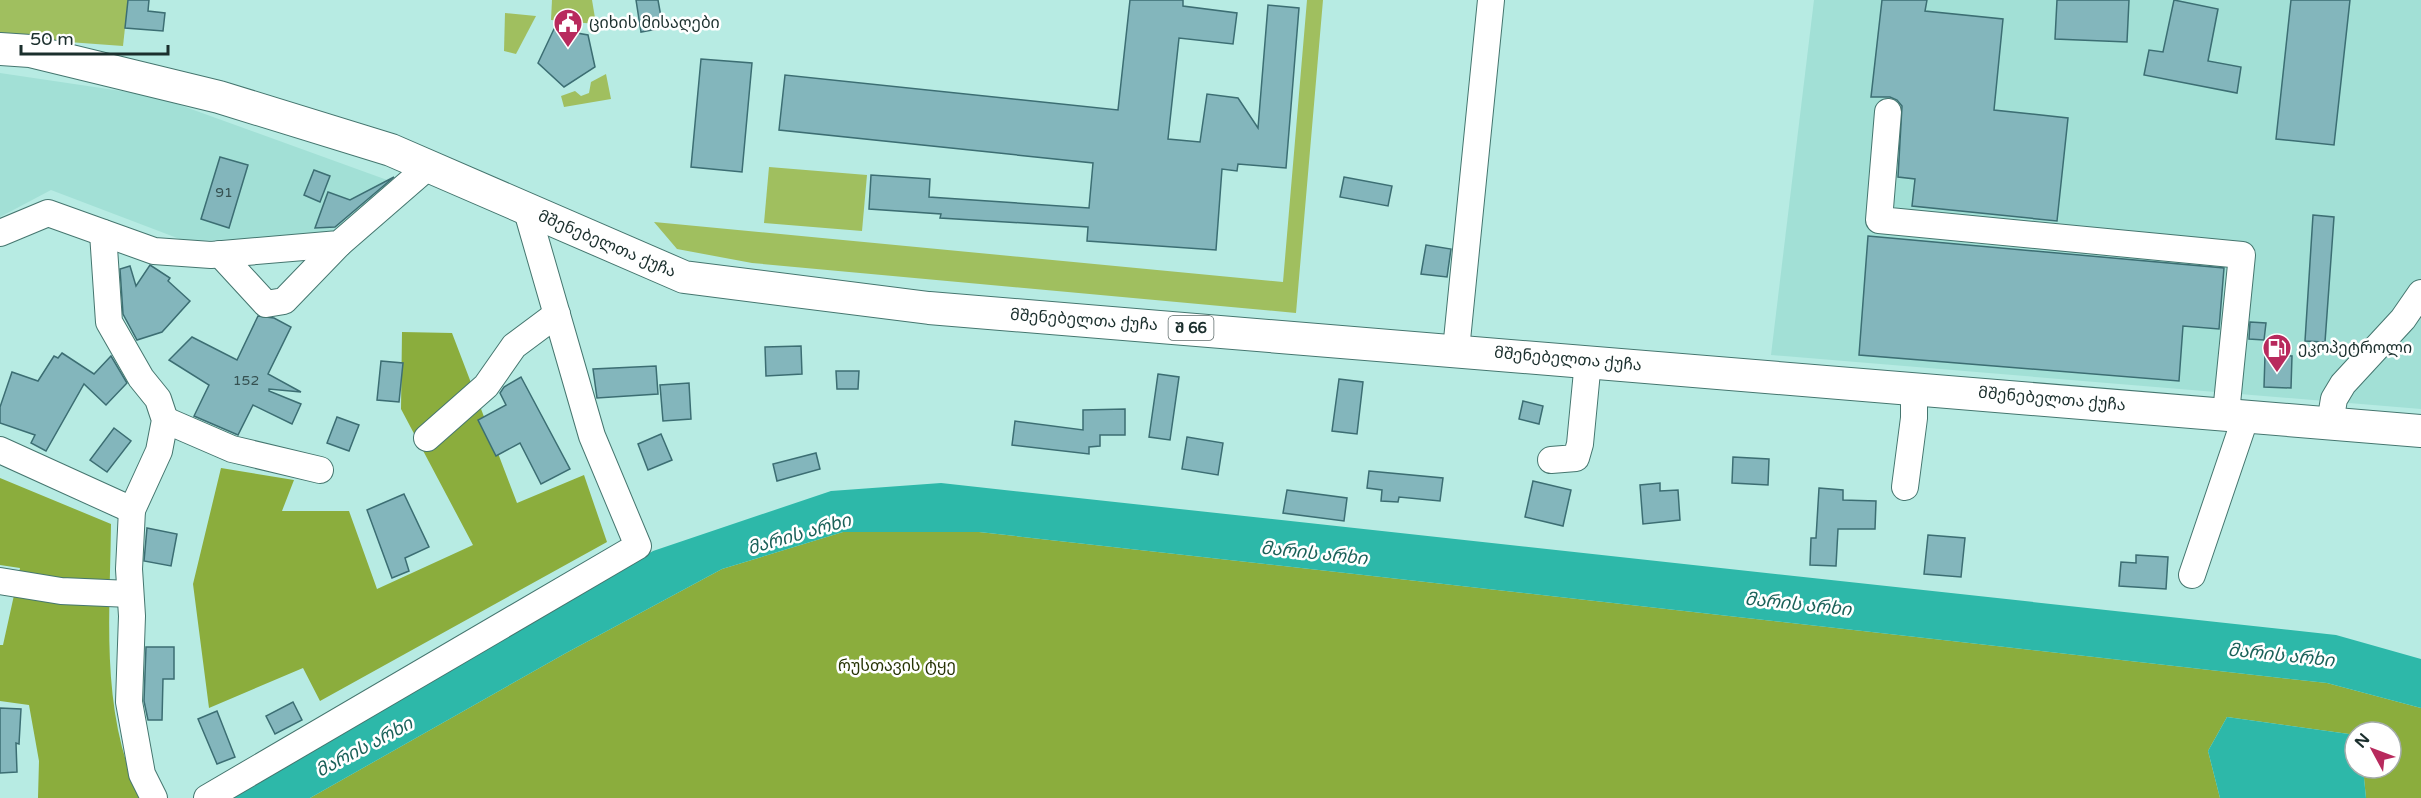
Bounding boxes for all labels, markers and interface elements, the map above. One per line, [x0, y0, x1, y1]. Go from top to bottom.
public building icon: ციხის მისაღები [552, 7, 584, 49]
place label: ციხის მისაღები [589, 13, 720, 33]
scale bar [21, 18, 168, 56]
text: 50 m [30, 28, 74, 50]
house number: 91 [215, 184, 233, 201]
street label: მშენებელთა ქუჩა [535, 206, 679, 282]
street label: მშენებელთა ქუჩა [1009, 305, 1159, 335]
road number: შ 66 [1168, 316, 1214, 340]
fuel station icon: ეკოპეტროლი [2261, 332, 2293, 374]
place label: ეკოპეტროლი [2298, 338, 2412, 358]
street label: მშენებელთა ქუჩა [1493, 343, 1643, 375]
house number: 152 [233, 372, 259, 389]
street label: მშენებელთა ქუჩა [1977, 383, 2127, 415]
water label: მარის არხი [745, 509, 854, 559]
water label: მარის არხი [1260, 536, 1369, 570]
water label: მარის არხი [1744, 587, 1853, 621]
water label: მარის არხი [2227, 638, 2336, 672]
park label: რუსთავის ტყე [838, 656, 956, 676]
water label: მარის არხი [312, 712, 417, 782]
north arrow [2343, 720, 2403, 780]
text: N [2351, 729, 2374, 752]

